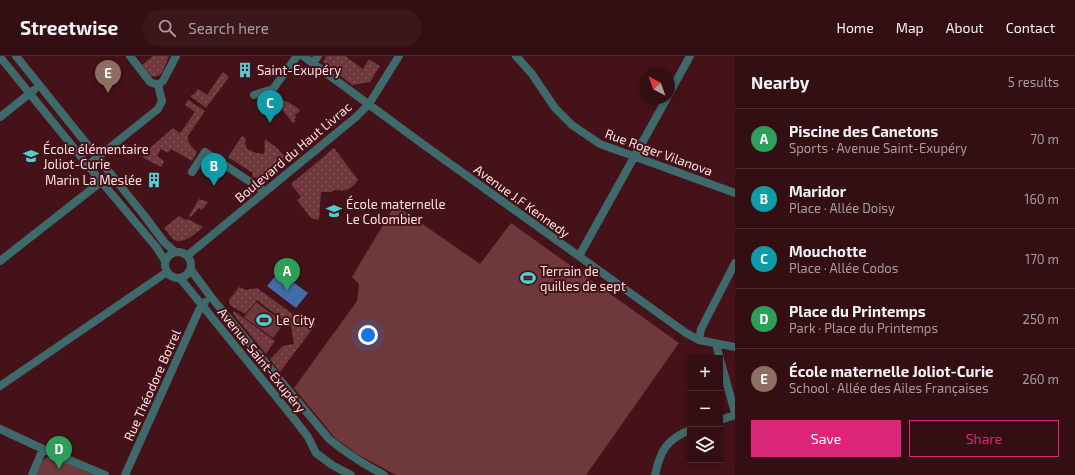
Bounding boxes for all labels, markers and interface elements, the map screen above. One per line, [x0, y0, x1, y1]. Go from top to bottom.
search box [142, 10, 422, 46]
text: Streetwise [20, 16, 118, 39]
icon: search [156, 17, 178, 39]
text: Search here [188, 19, 269, 37]
text: Home [837, 19, 874, 36]
text: Map [896, 19, 924, 36]
text: About [946, 19, 984, 36]
text: Contact [1006, 19, 1055, 36]
pin: E [95, 60, 121, 93]
building icon: Saint-Exupéry [236, 61, 254, 79]
place label: Saint-Exupéry [257, 62, 341, 78]
north arrow [639, 68, 675, 104]
text: Nearby [751, 72, 809, 92]
text: 5 results [1008, 74, 1059, 90]
pin: C [257, 90, 283, 123]
street label: Boulevard du Haut Livrac [231, 98, 355, 206]
text: Piscine des Canetons [789, 122, 938, 140]
street label: Rue Roger Vilanova [603, 125, 715, 179]
text: A [760, 131, 768, 147]
text: 70 m [1030, 131, 1059, 147]
place label: École élémentaire Joliot-Curie [43, 140, 149, 172]
text: Sports · Avenue Saint-Exupéry [789, 140, 967, 156]
school or university icon: École élémentaire Joliot-Curie [22, 147, 40, 165]
pin: B [201, 153, 227, 186]
street label: Avenue J.F Kennedy [471, 161, 573, 241]
building icon: Marin La Meslée [145, 171, 163, 189]
place label: Marin La Meslée [45, 172, 142, 188]
text: Maridor [789, 182, 846, 200]
text: B [760, 191, 768, 207]
text: 160 m [1024, 191, 1059, 207]
place label: École maternelle Le Colombier [346, 195, 446, 227]
text: Place · Allée Doisy [789, 200, 895, 216]
school or university icon: École maternelle Le Colombier [325, 202, 343, 220]
text: Mouchotte [789, 242, 867, 260]
text: C [760, 251, 768, 267]
text: 170 m [1025, 251, 1059, 267]
pin: A [274, 258, 300, 291]
text: Place · Allée Codos [789, 260, 898, 276]
place label: Terrain de quilles de sept [540, 263, 626, 294]
sports icon: Terrain de quilles de sept [519, 269, 537, 287]
text: Place du Printemps [789, 302, 926, 320]
street label: Avenue Saint-Exupéry [215, 304, 309, 416]
sports icon: Le City [255, 311, 273, 329]
text: D [760, 311, 768, 327]
text: 250 m [1023, 311, 1059, 327]
place label: Le City [276, 312, 315, 328]
text: Park · Place du Printemps [789, 320, 938, 336]
your location [358, 325, 378, 345]
street label: Rue Théodore Botrel [120, 327, 184, 443]
map controls [687, 355, 723, 463]
button: + [687, 355, 723, 391]
text: École maternelle Joliot-Curie [789, 362, 994, 380]
text: E [760, 371, 768, 387]
text: 260 m [1022, 371, 1059, 387]
text: School · Allée des Ailes Françaises [789, 380, 989, 396]
button: − [687, 391, 723, 427]
button: Save [751, 420, 901, 457]
button: Share [909, 420, 1059, 457]
button: layers [687, 427, 723, 463]
pin: D [46, 436, 72, 469]

